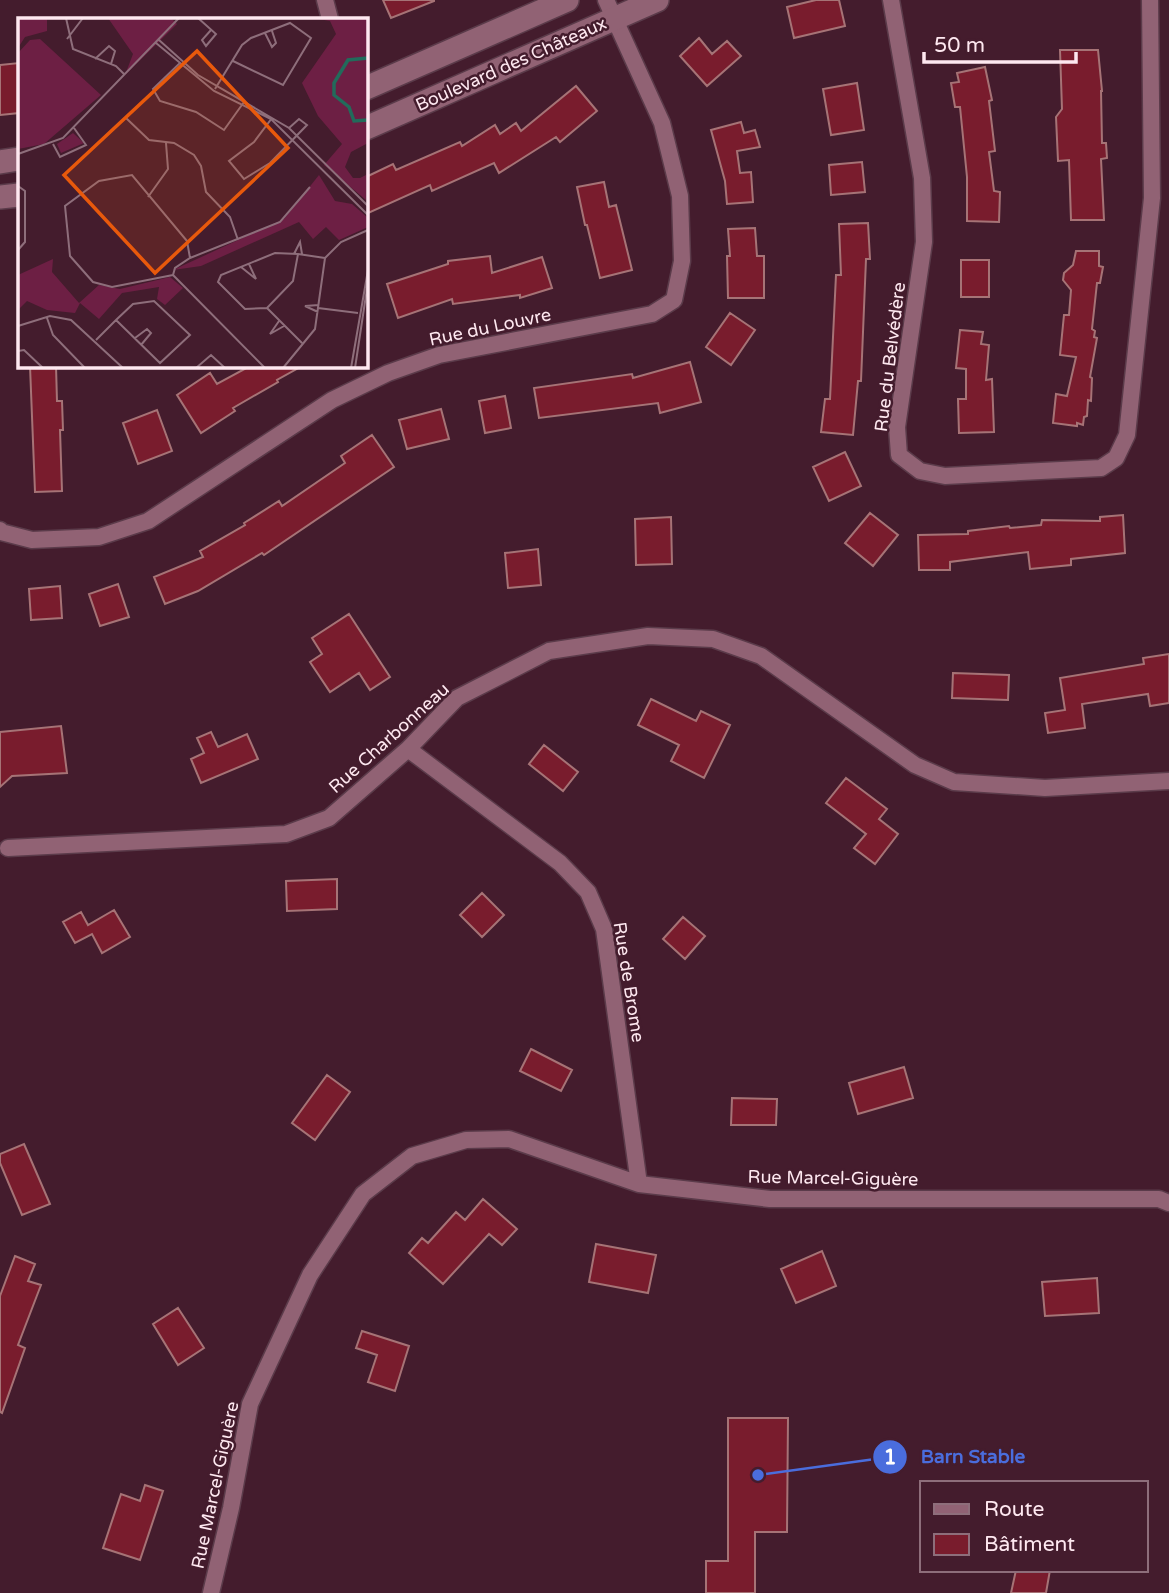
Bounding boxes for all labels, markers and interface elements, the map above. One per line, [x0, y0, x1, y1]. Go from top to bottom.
street label: Boulevard des Châteaux [412, 12, 610, 116]
inset map [18, 18, 368, 368]
scale bar [924, 21, 1076, 65]
text: 50 m [934, 33, 985, 58]
street label: Rue du Belvédère [870, 281, 910, 433]
street label: Rue du Louvre [427, 303, 553, 351]
street label: Rue Charbonneau [324, 678, 454, 798]
street label: Rue de Brome [609, 920, 649, 1044]
street label: Rue Marcel-Giguère [747, 1166, 919, 1190]
street label: Rue Marcel-Giguère [186, 1399, 244, 1571]
callout: Barn Stable [872, 1437, 1040, 1477]
text: 1 [883, 1445, 897, 1470]
text: Barn Stable [921, 1446, 1025, 1468]
legend [920, 1481, 1148, 1572]
text: Route [984, 1497, 1044, 1522]
text: Bâtiment [984, 1532, 1075, 1557]

